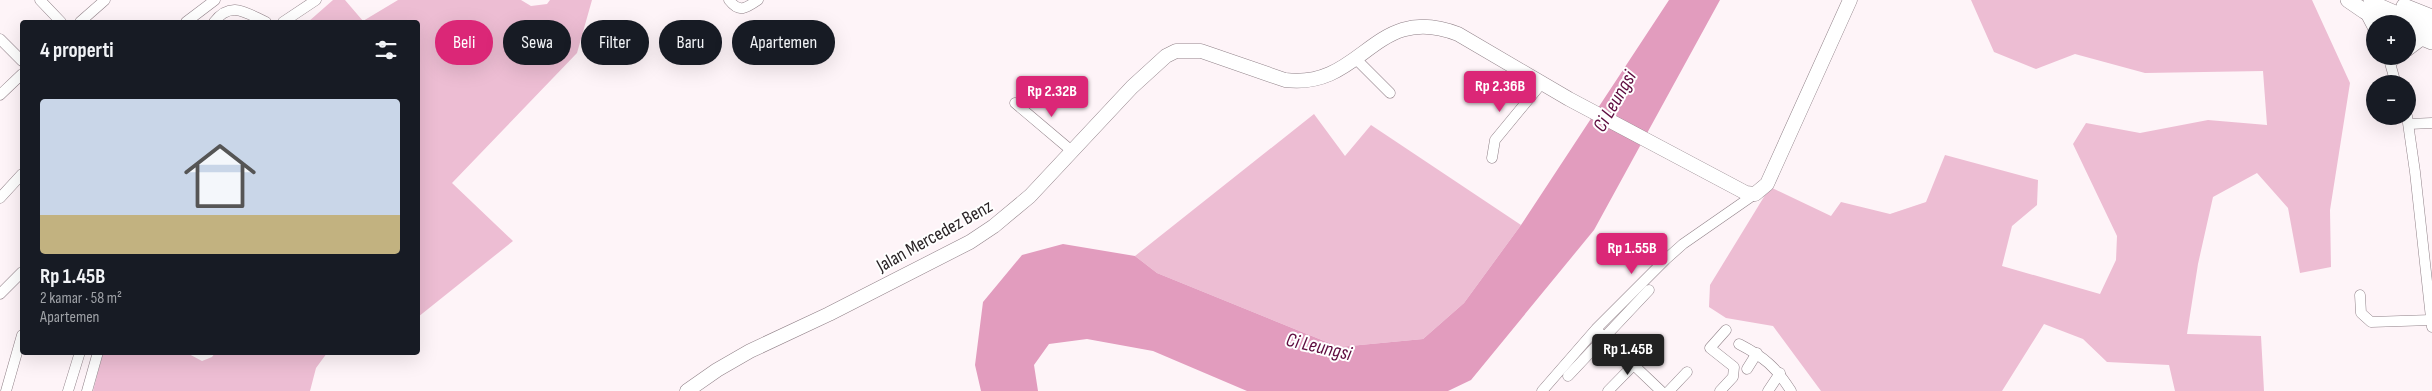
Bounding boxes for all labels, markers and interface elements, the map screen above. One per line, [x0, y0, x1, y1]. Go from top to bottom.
map controls [2366, 15, 2416, 125]
button: + [2366, 15, 2416, 65]
chip: Beli [435, 20, 493, 65]
chip: Sewa [503, 20, 571, 65]
chip: Filter [581, 20, 649, 65]
chip: Baru [659, 20, 722, 65]
chip: Apartemen [732, 20, 835, 65]
icon: filters [372, 36, 400, 64]
text: 4 properti [40, 38, 114, 63]
water label: Ci Leungsi [1588, 66, 1643, 136]
pin: Rp 2.36B [1448, 70, 1552, 113]
button: − [2366, 75, 2416, 125]
pin: Rp 2.32B [1000, 76, 1104, 118]
text: Rp 2.36B [1475, 77, 1525, 96]
text: Rp 2.32B [1027, 82, 1077, 101]
icon: home [175, 131, 265, 221]
street label: Jalan Mercedez Benz [872, 195, 997, 278]
pin: Rp 1.55B [1580, 232, 1684, 275]
text: Rp 1.55B [1607, 239, 1657, 258]
text: Rp 1.45B [40, 264, 105, 289]
text: 2 kamar · 58 m² [40, 289, 122, 308]
text: Apartemen [40, 308, 99, 327]
water label: Ci Leungsi [1284, 328, 1355, 366]
pin: Rp 1.45B [1576, 334, 1680, 376]
text: Rp 1.45B [1603, 340, 1653, 359]

